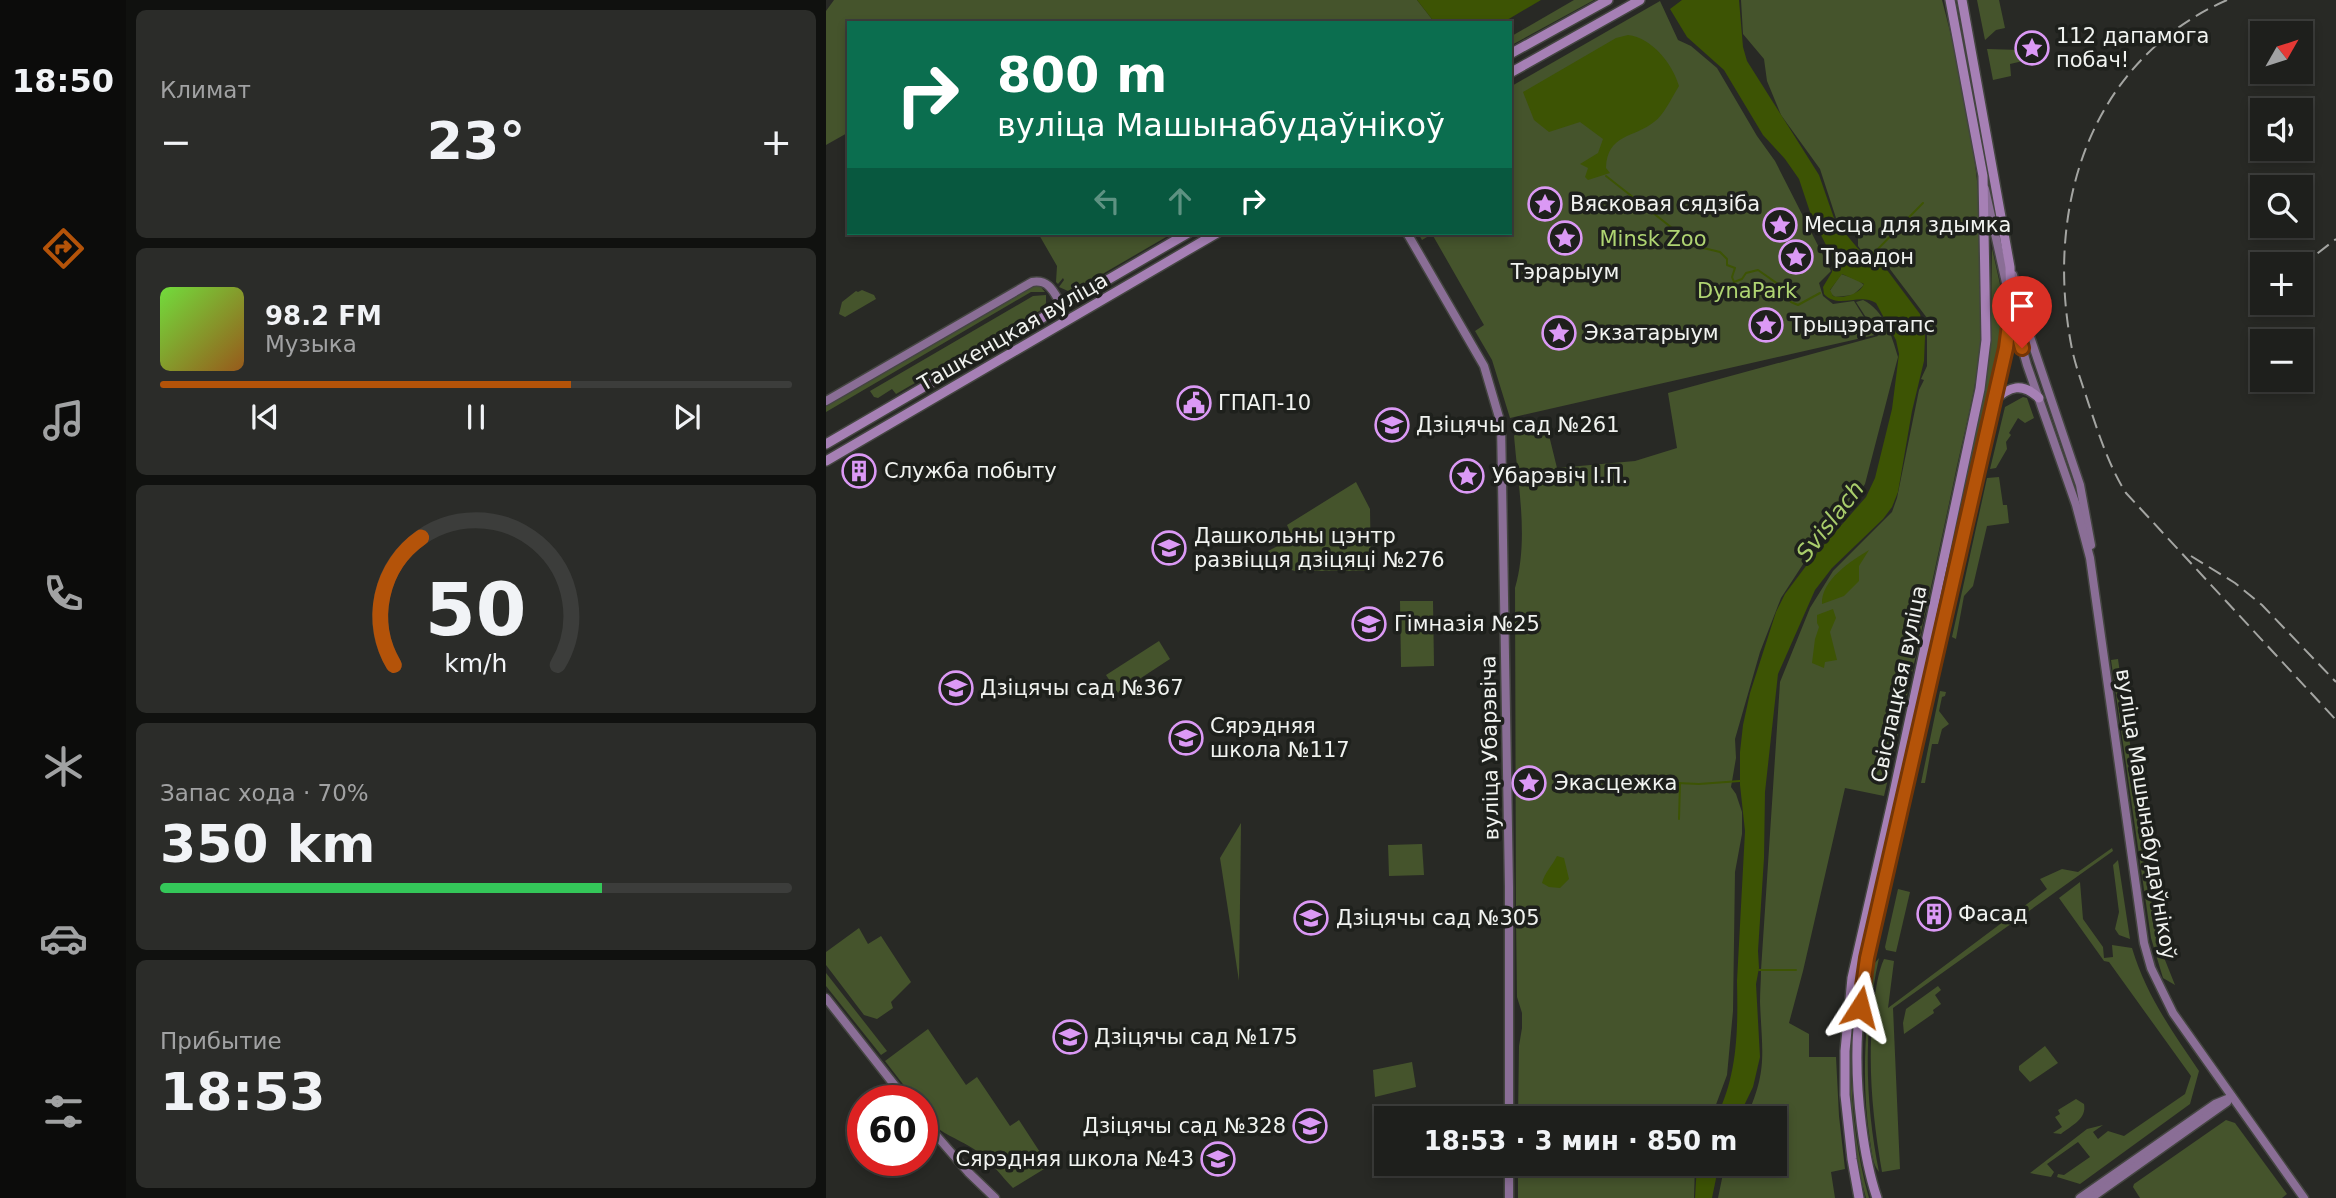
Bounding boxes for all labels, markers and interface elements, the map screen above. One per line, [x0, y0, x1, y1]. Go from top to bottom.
north arrow [2250, 21, 2314, 84]
map controls [2250, 21, 2313, 392]
place label: 112 дапамога побач! [2056, 24, 2209, 72]
place icon: 112 дапамога побач! [2013, 29, 2051, 67]
text: 800 m [997, 47, 1167, 104]
icon: right [882, 49, 973, 140]
text: 18:50 [12, 62, 114, 100]
text: Климат [160, 77, 251, 103]
button: sound [2250, 98, 2313, 161]
text: вуліца Машынабудаўнікоў [997, 106, 1445, 144]
text: 23° [427, 111, 525, 171]
text: − [160, 120, 192, 164]
text: + [760, 120, 792, 164]
button: search [2250, 175, 2313, 238]
icon: left [1088, 182, 1126, 220]
icon: ahead [1161, 182, 1199, 220]
icon: right [1234, 182, 1272, 220]
place icon: Вясковая сядзіба [1526, 185, 1564, 223]
place label: Вясковая сядзіба [1570, 192, 1760, 216]
place icon: Месца для здымка [1761, 206, 1799, 244]
place label: Месца для здымка [1804, 213, 2011, 237]
place icon: Тэрарыум [1546, 219, 1584, 257]
icon: directions [39, 224, 88, 273]
park label: Minsk Zoo [1599, 227, 1707, 251]
place icon: Траадон [1777, 238, 1815, 276]
place label: Траадон [1820, 245, 1914, 269]
button: + [2250, 252, 2313, 315]
place label: Тэрарыум [1510, 260, 1619, 284]
street label: Ташкенцкая вуліца [913, 268, 1112, 397]
pin [1992, 276, 2052, 348]
park label: DynaPark [1697, 279, 1798, 303]
icon: arrive [2003, 287, 2041, 325]
text: 98.2 FM [265, 301, 382, 331]
place icon: Трыцэратапс [1747, 306, 1785, 344]
place label: Трыцэратапс [1789, 313, 1935, 337]
place icon: Экзатарыум [1540, 314, 1578, 352]
place label: Экзатарыум [1584, 321, 1719, 345]
button: − [2250, 329, 2313, 392]
text: Музыка [265, 331, 357, 357]
public building icon: ГПАП-10 [1175, 384, 1213, 422]
place label: ГПАП-10 [1218, 391, 1311, 415]
icon: music [39, 396, 88, 445]
icon: previous [246, 398, 284, 436]
icon: pause [457, 398, 495, 436]
icon: next [668, 398, 706, 436]
school or university icon: Дзіцячы сад №261 [1373, 406, 1411, 444]
place label: Дзіцячы сад №261 [1416, 413, 1620, 437]
building icon: Служба побыту [840, 452, 878, 490]
place icon: Убарэвіч І.П. [1448, 457, 1486, 495]
place label: Служба побыту [884, 459, 1057, 483]
place label: Убарэвіч І.П. [1492, 464, 1628, 488]
water label: Svislach [1791, 476, 1869, 566]
place label: Дашкольны цэнтр развіцця дзіцяці №276 [1194, 524, 1445, 572]
school or university icon: Дашкольны цэнтр развіцця дзіцяці №276 [1150, 529, 1188, 567]
text: 50 [425, 567, 527, 652]
icon: phone [39, 569, 88, 618]
street label: Свіслацкая вуліца [1866, 583, 1932, 785]
school or university icon: Гімназія №25 [1350, 605, 1388, 643]
place label: Гімназія №25 [1394, 612, 1540, 636]
text: km/h [444, 649, 508, 678]
street label: вуліца Убарэвіча [1476, 655, 1504, 841]
street label: вуліца Машынабудаўнікоў [2111, 667, 2181, 961]
school or university icon: Дзіцячы сад №367 [937, 669, 975, 707]
place label: Дзіцячы сад №367 [980, 676, 1184, 700]
place label: Сярэдняя школа №117 [1210, 714, 1350, 762]
school or university icon: Сярэдняя школа №117 [1167, 719, 1205, 757]
icon: climate [39, 742, 88, 791]
place icon: Экасцежка [1510, 764, 1548, 802]
place label: Экасцежка [1554, 771, 1677, 795]
text: Запас хода · 70% [160, 780, 369, 806]
text: 350 km [160, 814, 375, 874]
building icon: Фасад [1915, 895, 1953, 933]
school or university icon: Дзіцячы сад №305 [1292, 899, 1330, 937]
place label: Фасад [1958, 902, 2028, 926]
place label: Дзіцячы сад №305 [1336, 906, 1540, 930]
icon: car [39, 914, 88, 963]
position arrow [1823, 970, 1897, 1044]
school or university icon: Дзіцячы сад №175 [1051, 1018, 1089, 1056]
place label: Дзіцячы сад №175 [1094, 1025, 1298, 1049]
text: Прибытие [160, 1028, 282, 1054]
text: 18:53 [160, 1062, 326, 1122]
speed limit sign: 60 [847, 1085, 938, 1176]
icon: filters [39, 1087, 88, 1136]
school or university icon: Дзіцячы сад №328 [1291, 1107, 1329, 1145]
place label: Дзіцячы сад №328 [1082, 1114, 1286, 1138]
text: 18:53 · 3 мин · 850 m [1424, 1126, 1737, 1156]
school or university icon: Сярэдняя школа №43 [1199, 1140, 1237, 1178]
place label: Сярэдняя школа №43 [955, 1147, 1194, 1171]

